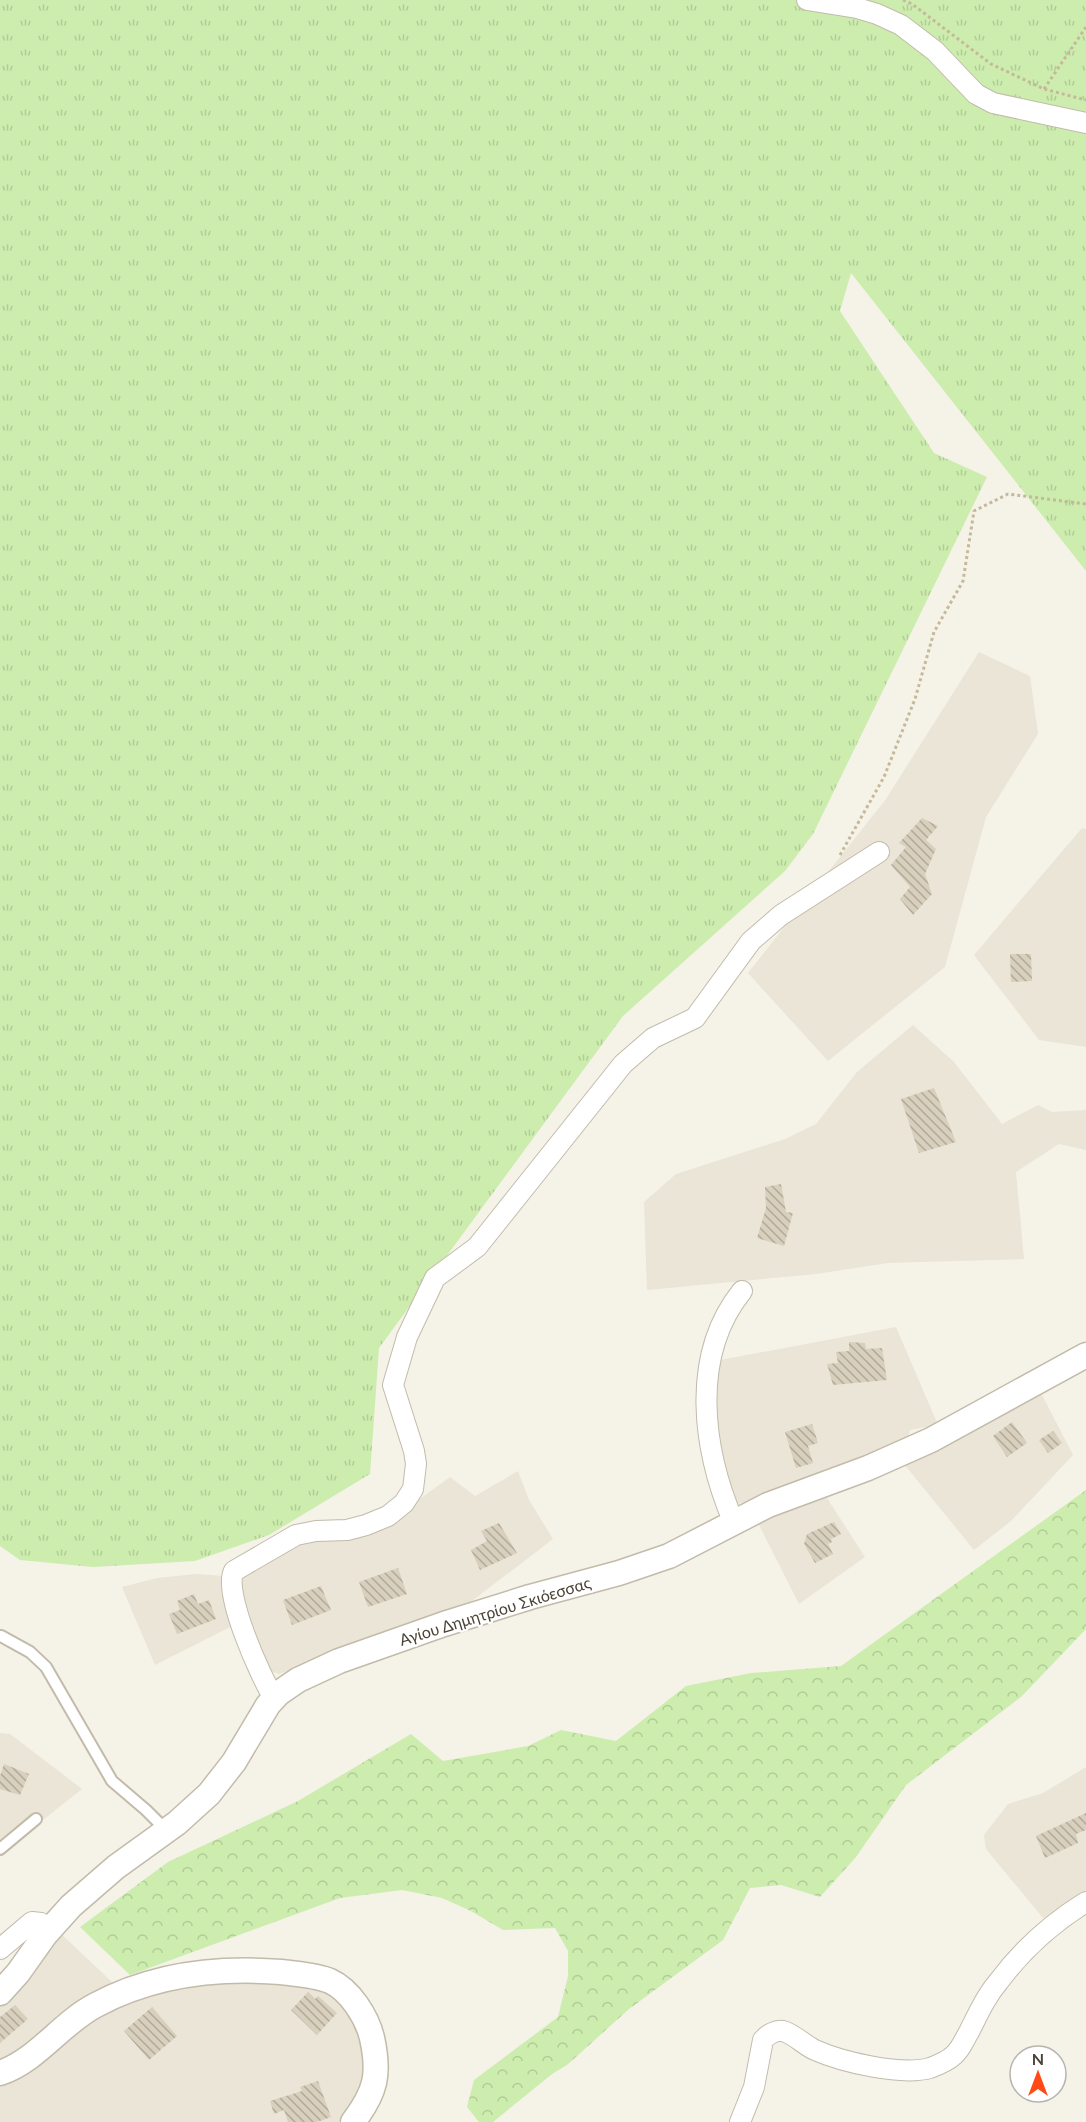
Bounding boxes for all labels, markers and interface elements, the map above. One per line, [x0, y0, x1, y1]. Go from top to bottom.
street label: Αγίου Δημητρίου Σκιόεσσας [397, 1572, 594, 1649]
north arrow [1008, 2044, 1068, 2104]
text: N [1032, 2049, 1044, 2068]

